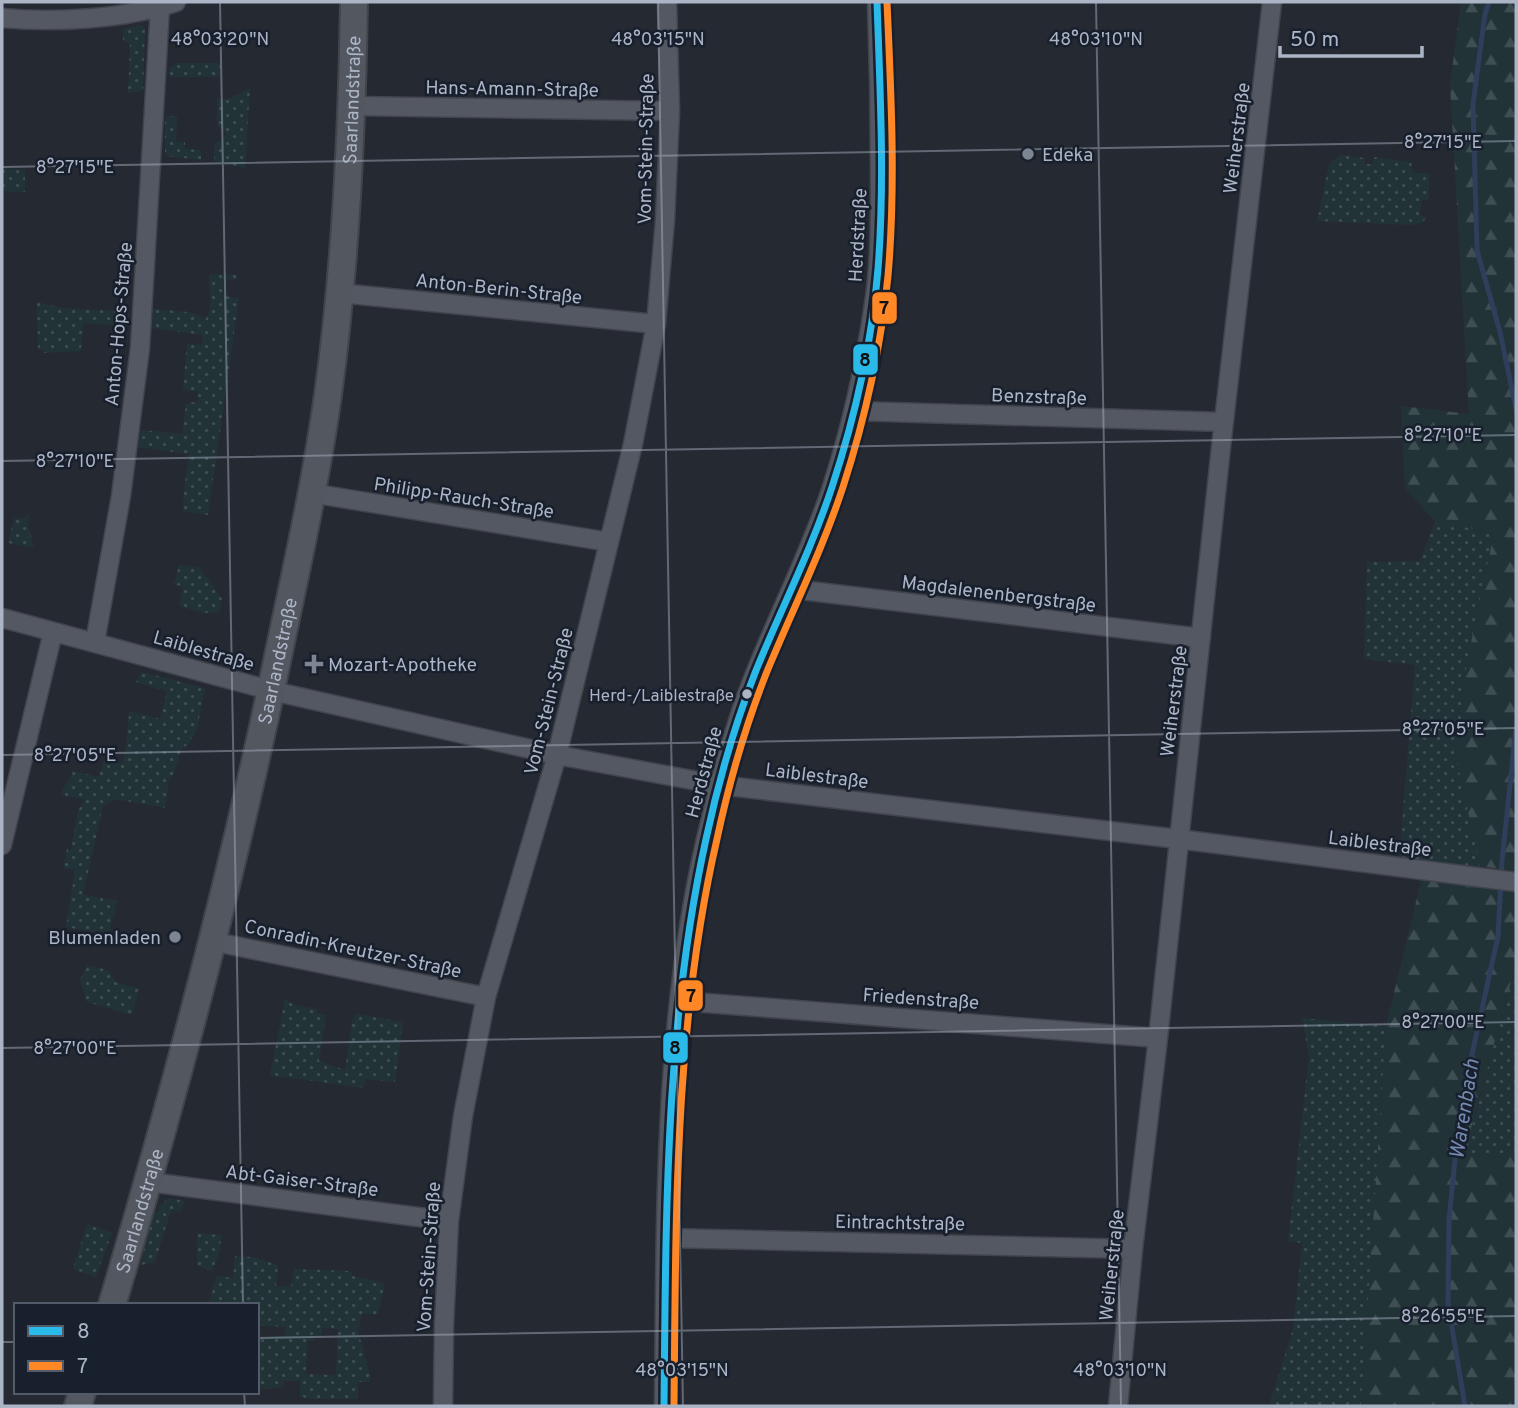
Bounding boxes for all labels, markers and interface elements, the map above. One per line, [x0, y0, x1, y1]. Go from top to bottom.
scale bar [1280, 14, 1422, 58]
text: 50 m [1290, 27, 1339, 54]
text: 48°03'20"N [171, 29, 269, 52]
text: 48°03'15"N [611, 29, 705, 52]
text: 48°03'10"N [1049, 29, 1143, 52]
street label: Saarlandstraße [339, 35, 367, 165]
street label: Vom-Stein-Straße [634, 73, 660, 225]
street label: Hans-Amann-Straße [425, 76, 599, 104]
street label: Weiherstraße [1219, 81, 1257, 195]
text: 8°27'15"E [1404, 132, 1482, 155]
place label: Edeka [1042, 144, 1093, 168]
marker: Edeka [1020, 146, 1036, 162]
text: 8°27'15"E [36, 157, 114, 180]
street label: Herdstraße [845, 187, 873, 283]
street label: Anton-Hops-Straße [101, 241, 139, 407]
street label: Anton-Berin-Straße [414, 269, 583, 311]
line badge: 7 [871, 291, 898, 325]
text: 7 [879, 297, 889, 321]
line badge: 8 [852, 343, 879, 376]
text: 8 [859, 349, 871, 373]
street label: Benzstraße [991, 384, 1087, 412]
text: 8°27'10"E [1404, 425, 1482, 448]
text: 8°27'10"E [36, 451, 114, 474]
street label: Philipp-Rauch-Straße [372, 473, 555, 525]
street label: Magdalenenbergstraße [900, 571, 1097, 619]
street label: Saarlandstraße [254, 596, 304, 727]
street label: Vom-Stein-Straße [520, 625, 580, 778]
street label: Laiblestraße [150, 626, 257, 678]
street label: Weiherstraße [1156, 644, 1194, 758]
place label: Mozart-Apotheke [328, 654, 477, 678]
marker: Mozart-Apotheke [306, 656, 322, 672]
place label: Herd-/Laiblestraße [589, 686, 734, 708]
marker: Herd-/Laiblestraße [740, 687, 754, 701]
text: 8°27'05"E [1401, 719, 1485, 742]
street label: Herdstraße [681, 724, 729, 821]
text: 8°27'05"E [33, 745, 117, 768]
street label: Laiblestraße [764, 759, 870, 795]
street label: Laiblestraße [1327, 827, 1433, 863]
street label: Conradin-Kreutzer-Straße [242, 915, 463, 985]
place label: Blumenladen [48, 927, 161, 951]
marker: Blumenladen [167, 929, 183, 945]
line badge: 7 [677, 979, 704, 1012]
street label: Friedenstraße [862, 984, 980, 1016]
text: 7 [686, 985, 696, 1009]
text: 8°27'00"E [1401, 1012, 1485, 1035]
line badge: 8 [662, 1031, 689, 1064]
text: 8 [669, 1037, 681, 1061]
text: 8°27'00"E [33, 1038, 117, 1061]
water label: Warenbach [1444, 1057, 1487, 1161]
street label: Saarlandstraße [112, 1146, 170, 1277]
street label: Abt-Gaiser-Straße [224, 1161, 380, 1203]
street label: Vom-Stein-Straße [413, 1181, 447, 1333]
street label: Weiherstraße [1095, 1208, 1131, 1322]
street label: Eintrachtstraße [835, 1211, 965, 1237]
legend [14, 1303, 259, 1394]
text: 8°26'55"E [1401, 1306, 1485, 1329]
text: 8 [77, 1319, 90, 1346]
text: 7 [77, 1354, 88, 1381]
text: 48°03'15"N [635, 1360, 729, 1383]
text: 48°03'10"N [1073, 1360, 1167, 1383]

